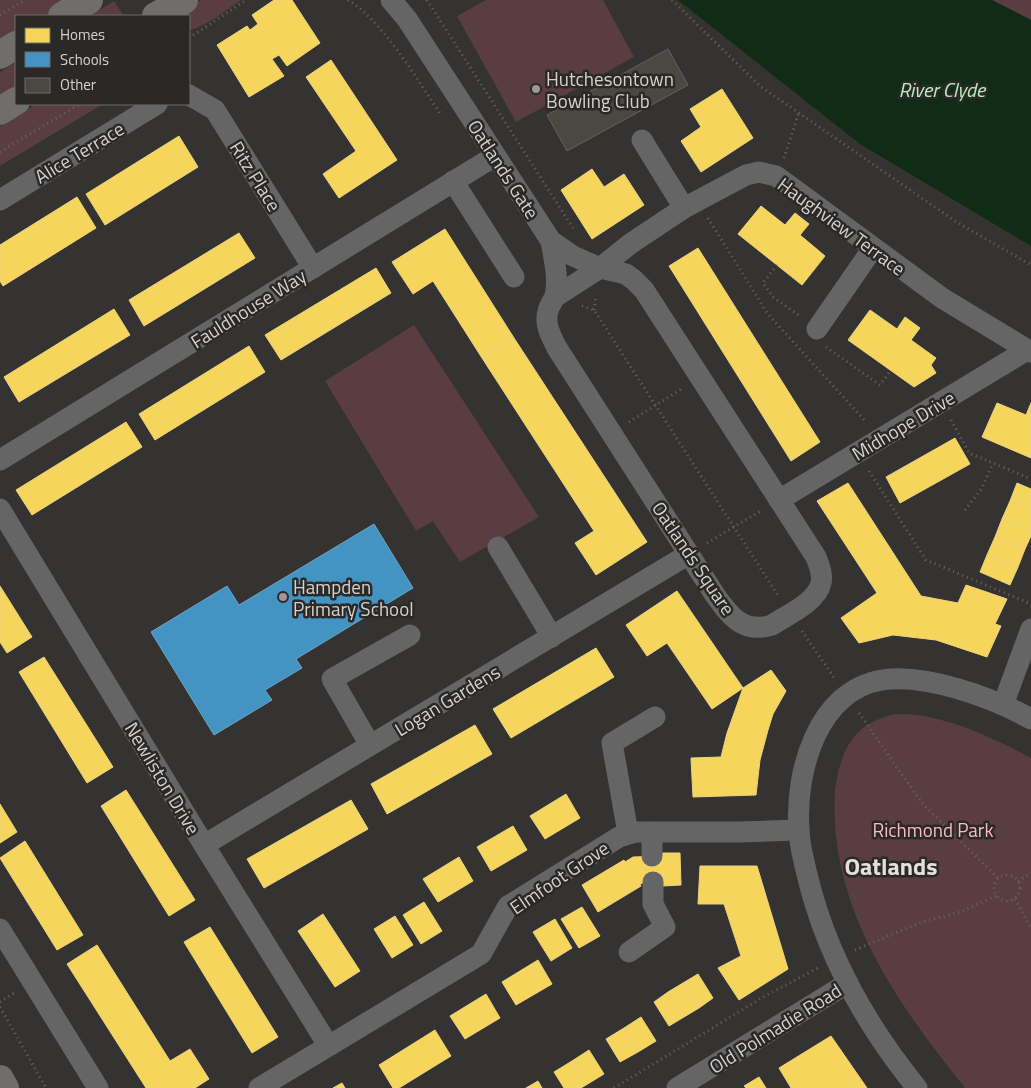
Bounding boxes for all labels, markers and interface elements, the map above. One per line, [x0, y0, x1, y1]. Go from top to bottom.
legend [15, 15, 190, 105]
text: Homes [60, 23, 105, 46]
text: Schools [60, 48, 109, 71]
place label: Hutchesontown Bowling Club [546, 64, 674, 115]
text: Other [60, 73, 96, 96]
water label: River Clyde [899, 74, 987, 105]
marker: Hutchesontown Bowling Club [530, 83, 542, 95]
street label: Alice Terrace [29, 114, 129, 190]
street label: Oatlands Gate [461, 114, 547, 224]
street label: Ritz Place [223, 135, 289, 217]
street label: Haughview Terrace [772, 170, 912, 282]
street label: Fauldhouse Way [185, 261, 311, 355]
street label: Midhope Drive [846, 383, 960, 467]
street label: Oatlands Square [645, 495, 743, 621]
place label: Hampden Primary School [293, 572, 414, 623]
marker: Hampden Primary School [277, 591, 289, 603]
street label: Logan Gardens [389, 657, 506, 743]
street label: Newliston Drive [118, 716, 208, 840]
park label: Richmond Park [872, 815, 994, 844]
street label: Elmfoot Grove [504, 833, 614, 921]
district label: Oatlands [844, 848, 938, 884]
street label: Old Polmadie Road [703, 976, 847, 1080]

